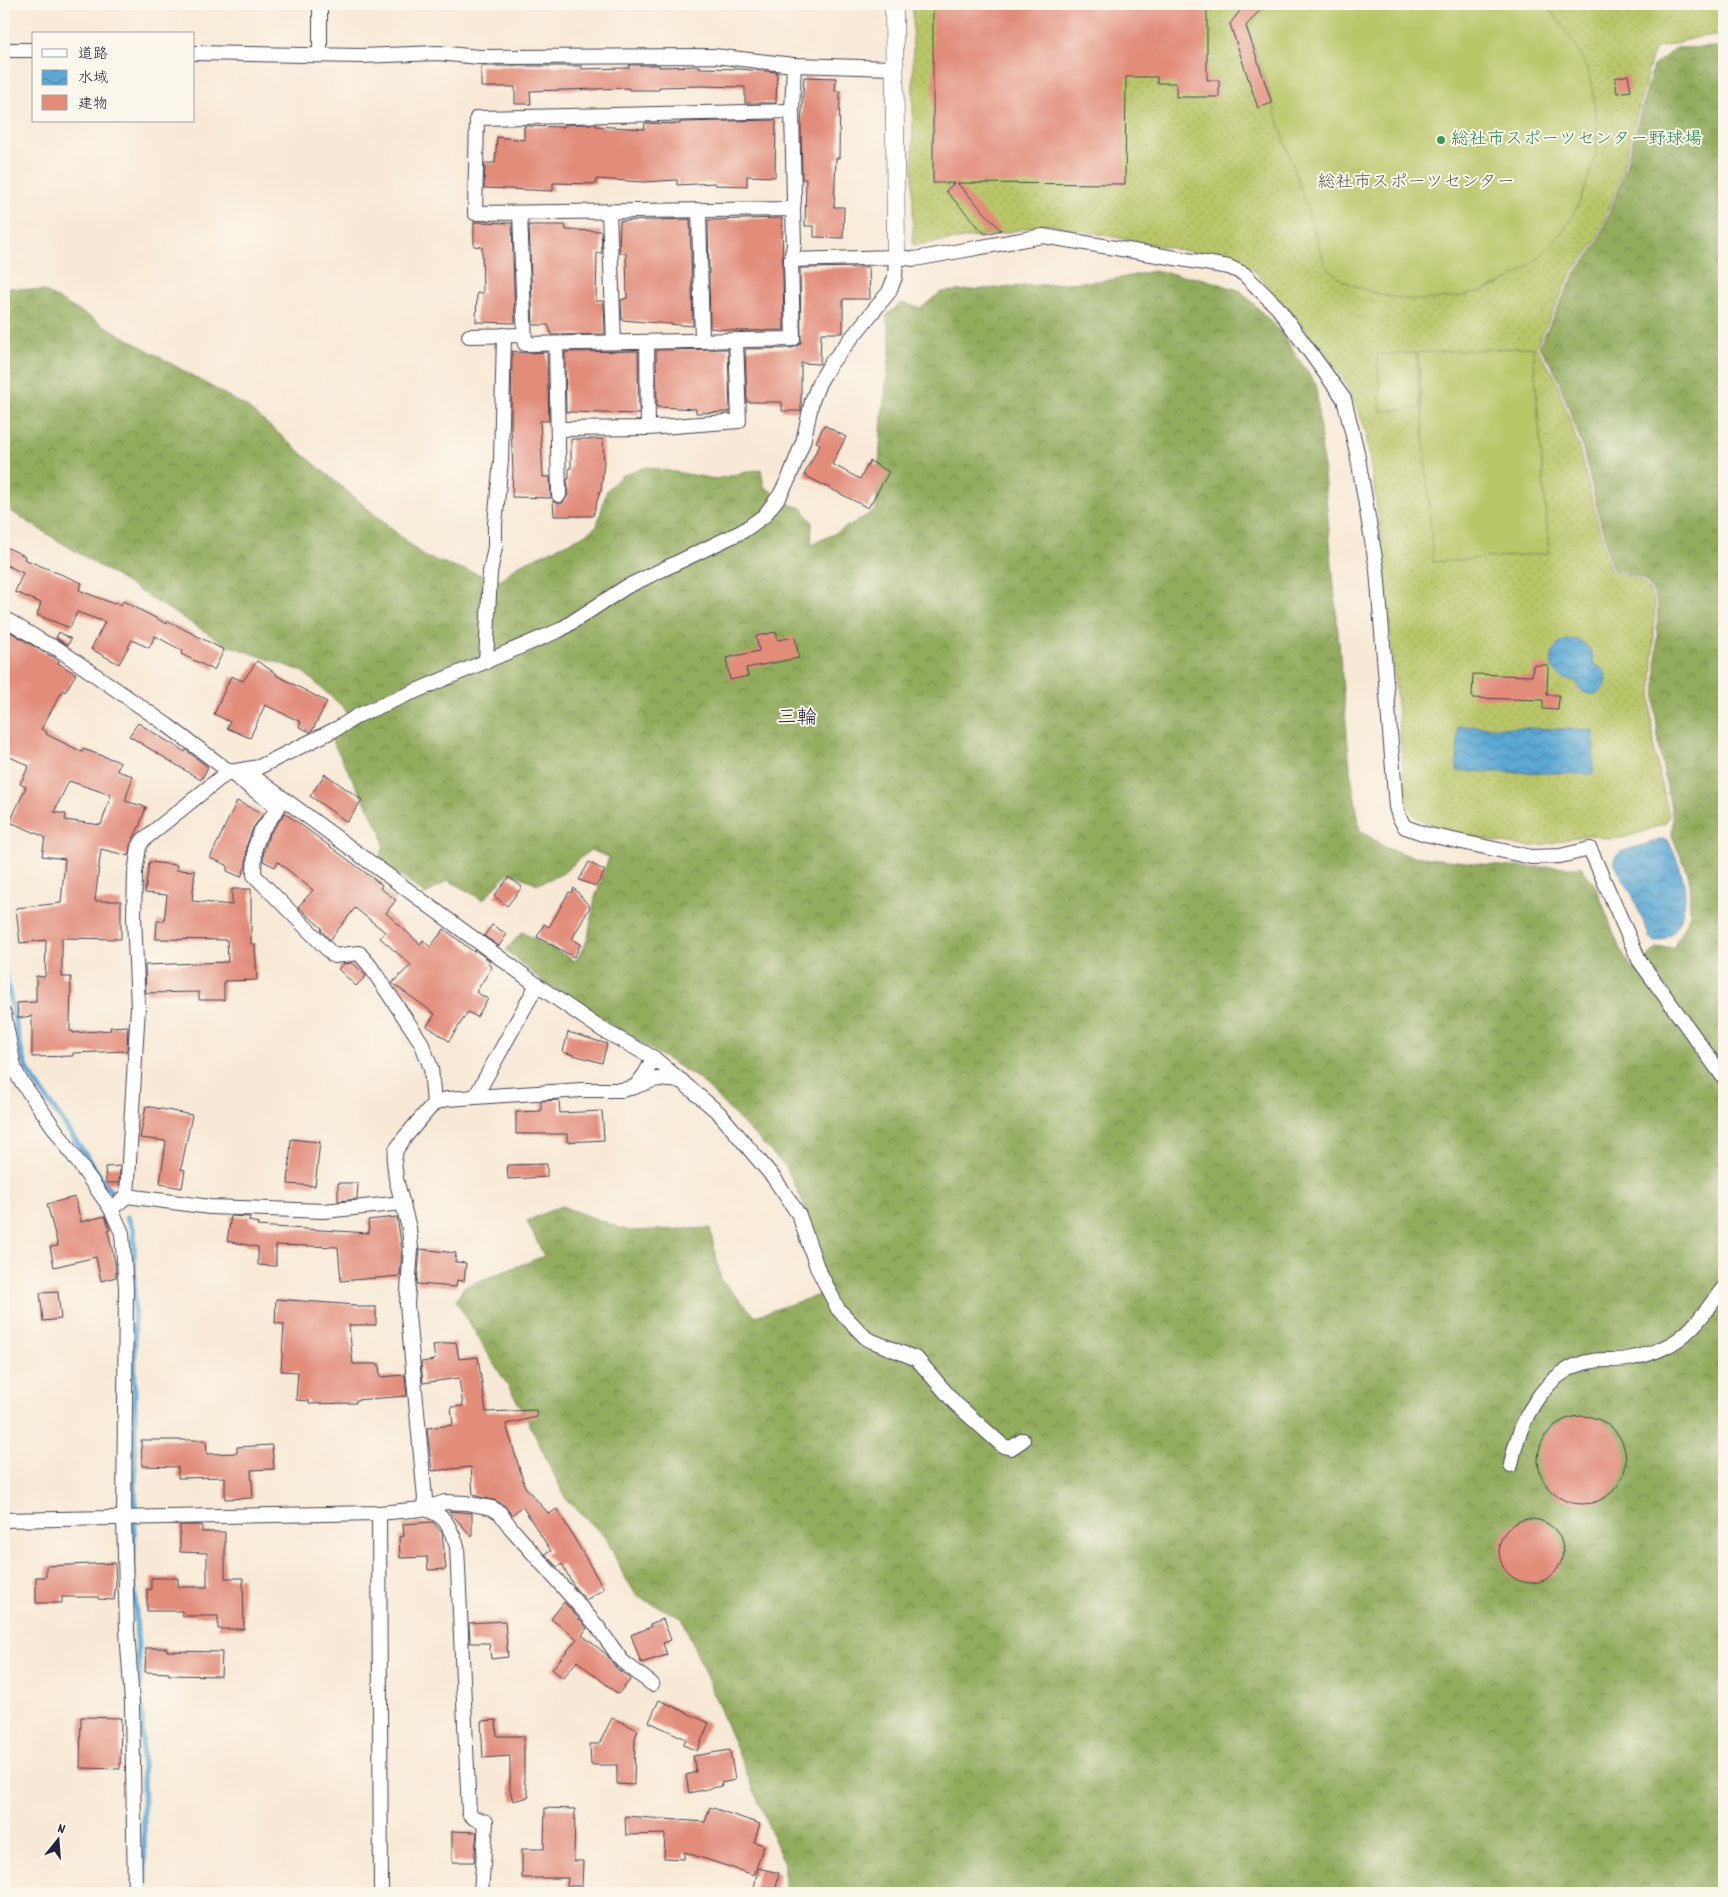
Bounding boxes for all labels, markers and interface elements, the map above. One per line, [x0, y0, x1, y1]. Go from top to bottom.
legend [32, 32, 195, 122]
text: 道路 [78, 44, 108, 66]
text: 水域 [78, 68, 108, 90]
text: 建物 [78, 94, 108, 116]
place label: 総社市スポーツセンター野球場 [1451, 128, 1702, 153]
marker: 総社市スポーツセンター野球場 [1435, 134, 1447, 146]
park label: 総社市スポーツセンター [1318, 171, 1514, 196]
district label: 三輪 [777, 705, 817, 733]
north arrow [32, 1814, 82, 1864]
text: N [55, 1819, 68, 1840]

